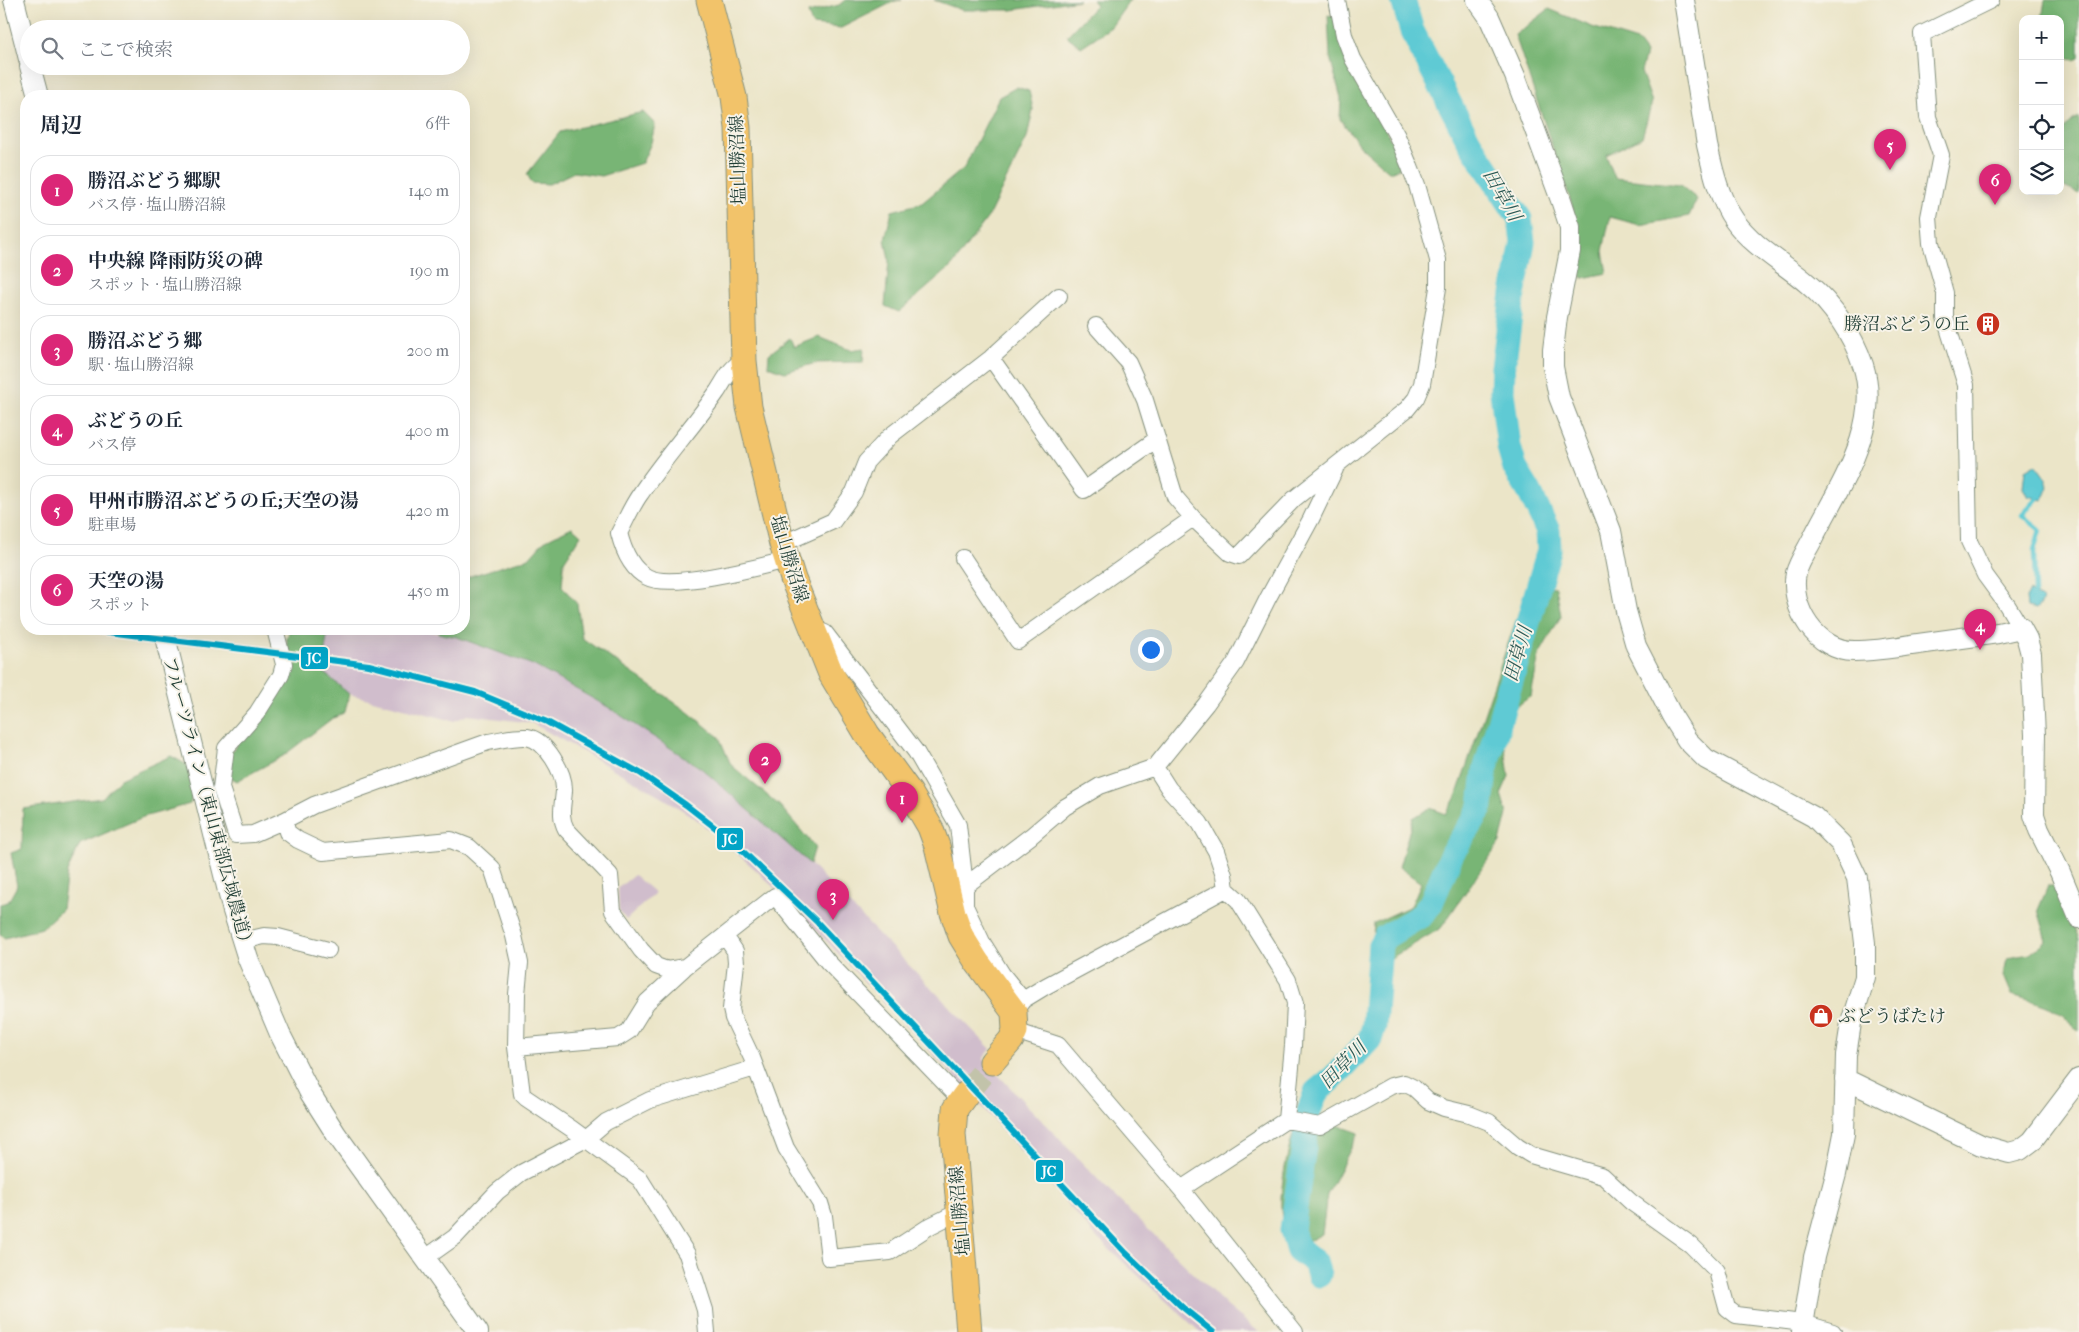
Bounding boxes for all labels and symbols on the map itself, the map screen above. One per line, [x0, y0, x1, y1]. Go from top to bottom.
street label: 塩山勝沼線 [726, 115, 750, 205]
pin: 5 [1874, 129, 1906, 170]
pin: 6 [1979, 164, 2011, 205]
water label: 田草川 [1478, 165, 1527, 227]
building icon: 勝沼ぶどうの丘 [1975, 311, 2001, 337]
place label: 勝沼ぶどうの丘 [1844, 314, 1970, 335]
street label: 塩山勝沼線 [766, 513, 812, 605]
pin: 4 [1964, 609, 1996, 650]
water label: 田草川 [1500, 622, 1537, 684]
your location [1138, 637, 1164, 663]
line badge: JC [300, 646, 329, 670]
text: JC [305, 650, 321, 667]
street label: フルーツライン（東山東部広域農道） [159, 654, 257, 954]
pin: 2 [749, 743, 781, 784]
pin: 1 [886, 782, 918, 823]
line badge: JC [716, 827, 744, 851]
text: JC [721, 831, 737, 848]
pin: 3 [817, 879, 849, 920]
shop icon: ぶどうばたけ [1808, 1003, 1834, 1029]
place label: ぶどうばたけ [1838, 1006, 1946, 1027]
water label: 田草川 [1315, 1035, 1372, 1093]
line badge: JC [1035, 1159, 1064, 1183]
text: JC [1040, 1163, 1056, 1180]
street label: 塩山勝沼線 [946, 1165, 974, 1257]

